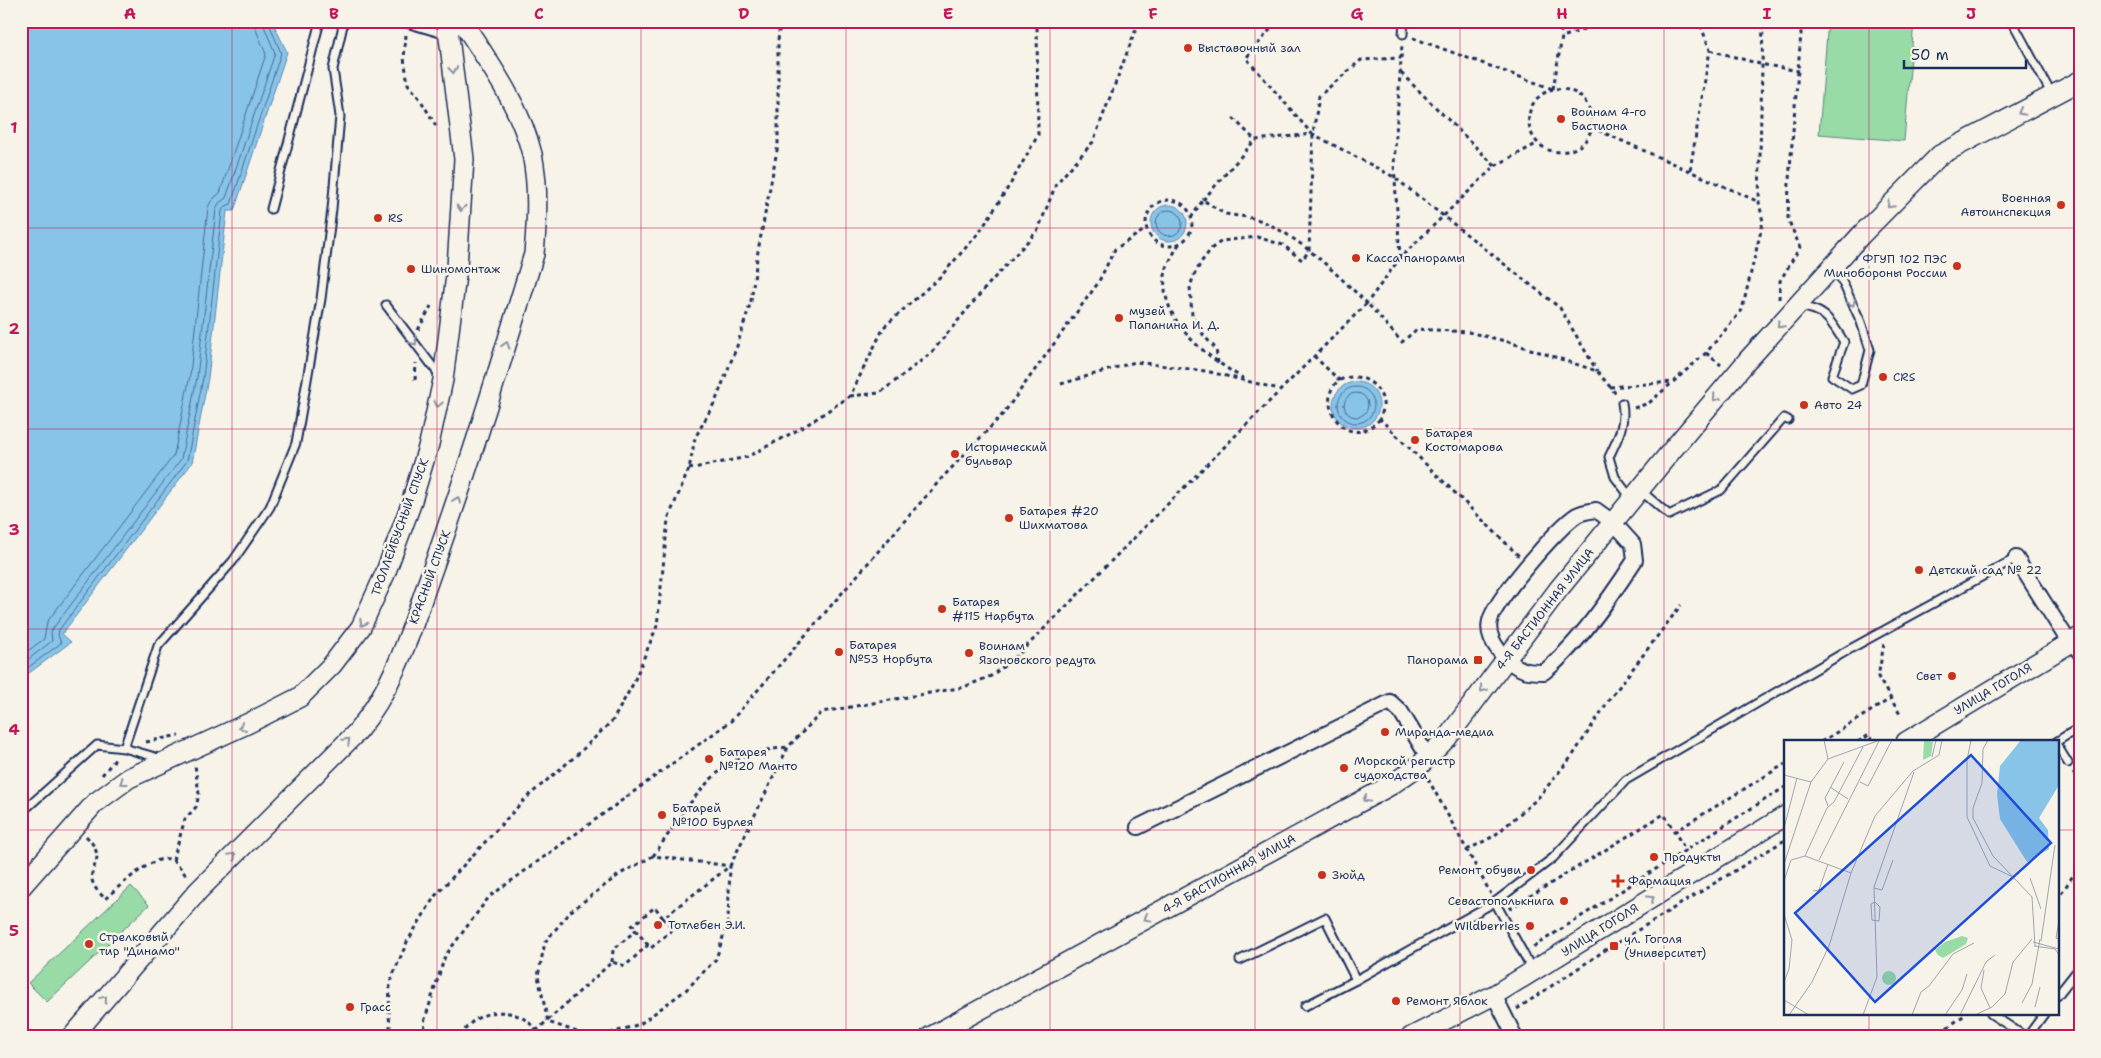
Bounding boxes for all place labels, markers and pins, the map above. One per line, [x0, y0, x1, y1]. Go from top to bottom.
place label: Выставочный зал [1198, 40, 1301, 56]
marker: Выставочный зал [1182, 42, 1194, 54]
place label: Воинам 4-го Бастиона [1571, 104, 1646, 134]
marker: Воинам 4-го Бастиона [1555, 113, 1567, 125]
place label: Военная Автоинспекция [1961, 190, 2051, 220]
marker: Военная Автоинспекция [2055, 199, 2067, 211]
place label: RS [388, 210, 403, 226]
marker: RS [372, 212, 384, 224]
place label: Касса панорамы [1366, 250, 1465, 266]
place label: ФГУП 102 ПЭС Минобороны России [1824, 251, 1947, 281]
marker: Касса панорамы [1350, 252, 1362, 264]
marker: ФГУП 102 ПЭС Минобороны России [1951, 260, 1963, 272]
place label: Шиномонтаж [421, 261, 500, 277]
marker: Шиномонтаж [405, 263, 417, 275]
place label: музей Папанина И. Д. [1129, 303, 1220, 333]
marker: музей Папанина И. Д. [1113, 312, 1125, 324]
place label: CRS [1893, 369, 1916, 385]
marker: CRS [1877, 371, 1889, 383]
place label: Авто 24 [1814, 397, 1862, 413]
marker: Авто 24 [1798, 399, 1810, 411]
place label: Батарея Костомарова [1425, 425, 1503, 455]
marker: Батарея Костомарова [1409, 434, 1421, 446]
place label: Исторический бульвар [965, 439, 1047, 469]
marker: Исторический бульвар [949, 448, 961, 460]
place label: Батарея #20 Шихматова [1019, 503, 1099, 533]
marker: Батарея #20 Шихматова [1003, 512, 1015, 524]
place label: Детский сад № 22 [1929, 562, 2042, 578]
marker: Детский сад № 22 [1913, 564, 1925, 576]
place label: Батарея #115 Нарбута [952, 594, 1035, 624]
marker: Батарея #115 Нарбута [936, 603, 948, 615]
place label: Батарея №53 Норбута [849, 637, 933, 667]
place label: Воинам Язоновского редута [979, 638, 1096, 668]
marker: Батарея №53 Норбута [833, 646, 845, 658]
marker: Воинам Язоновского редута [963, 647, 975, 659]
place label: Панорама [1407, 652, 1469, 668]
marker: Панорама [1472, 654, 1484, 666]
place label: Свет [1916, 668, 1943, 684]
marker: Свет [1946, 670, 1958, 682]
place label: Миранда-медиа [1395, 724, 1494, 740]
marker: Миранда-медиа [1379, 726, 1391, 738]
place label: Батарея №120 Манто [719, 744, 798, 774]
marker: Батарея №120 Манто [703, 753, 715, 765]
place label: Морской регистр судоходства [1354, 753, 1456, 783]
marker: Морской регистр судоходства [1338, 762, 1350, 774]
place label: Батарей №100 Бурлея [672, 800, 753, 830]
marker: Батарей №100 Бурлея [656, 809, 668, 821]
place label: Продукты [1664, 849, 1721, 865]
marker: Продукты [1648, 851, 1660, 863]
place label: Ремонт обуви [1438, 862, 1521, 878]
marker: Ремонт обуви [1525, 864, 1537, 876]
place label: Зюйд [1332, 867, 1365, 883]
marker: Зюйд [1316, 869, 1328, 881]
place label: Фармация [1628, 873, 1691, 889]
marker: Фармация [1612, 875, 1624, 887]
place label: Севастополькнига [1448, 893, 1555, 909]
marker: Севастополькнига [1558, 895, 1570, 907]
place label: Тотлебен Э.И. [668, 917, 746, 933]
place label: Wildberries [1454, 918, 1520, 934]
marker: Тотлебен Э.И. [652, 919, 664, 931]
marker: Wildberries [1524, 920, 1536, 932]
place label: Стрелковый тир "Динамо" [99, 929, 180, 959]
place label: ул. Гоголя (Университет) [1624, 931, 1706, 961]
marker: Стрелковый тир "Динамо" [83, 938, 95, 950]
marker: ул. Гоголя (Университет) [1608, 940, 1620, 952]
place label: Ремонт Яблок [1406, 993, 1488, 1009]
marker: Ремонт Яблок [1390, 995, 1402, 1007]
place label: Грасс [360, 999, 391, 1015]
marker: Грасс [344, 1001, 356, 1013]

